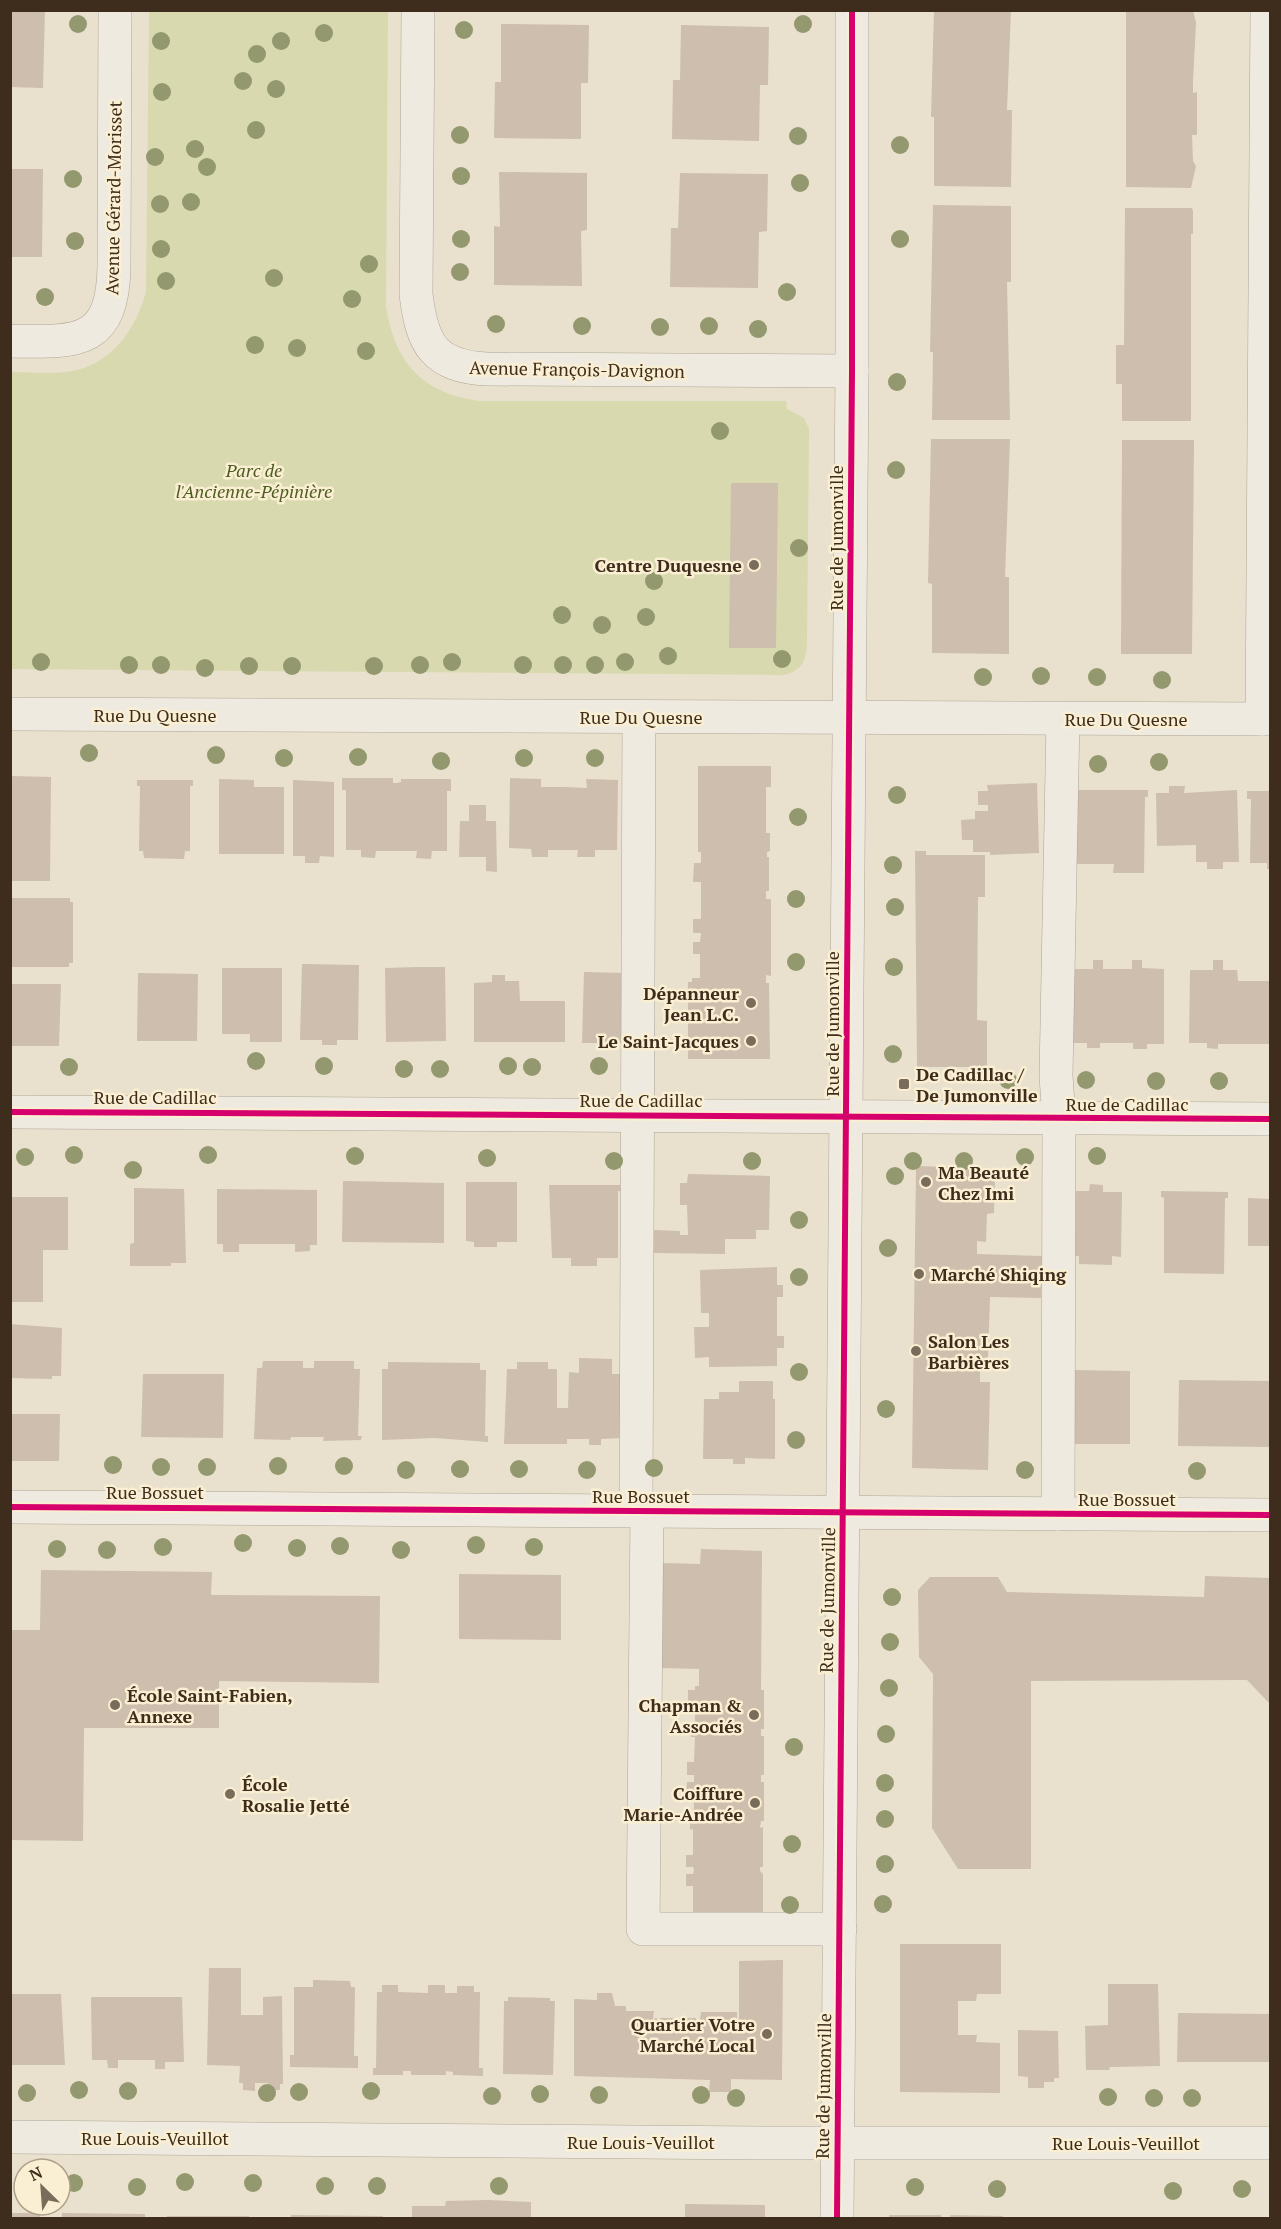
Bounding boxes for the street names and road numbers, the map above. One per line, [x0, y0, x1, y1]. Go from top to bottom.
street label: Avenue Gérard-Morisset [99, 100, 127, 295]
street label: Avenue François-Davignon [469, 355, 685, 383]
street label: Rue de Jumonville [824, 465, 848, 611]
street label: Rue Du Quesne [94, 703, 216, 727]
street label: Rue Du Quesne [580, 705, 702, 729]
street label: Rue Du Quesne [1065, 707, 1187, 731]
street label: Rue de Jumonville [820, 951, 844, 1097]
street label: Rue de Cadillac [93, 1085, 217, 1109]
street label: Rue de Cadillac [579, 1088, 703, 1112]
street label: Rue de Cadillac [1065, 1092, 1189, 1116]
street label: Rue Bossuet [106, 1480, 204, 1504]
street label: Rue Bossuet [592, 1484, 690, 1508]
street label: Rue Bossuet [1078, 1487, 1176, 1511]
street label: Rue de Jumonville [814, 1527, 840, 1673]
street label: Rue de Jumonville [810, 2013, 836, 2159]
street label: Rue Louis-Veuillot [81, 2126, 229, 2150]
street label: Rue Louis-Veuillot [567, 2130, 715, 2154]
street label: Rue Louis-Veuillot [1052, 2131, 1200, 2155]

